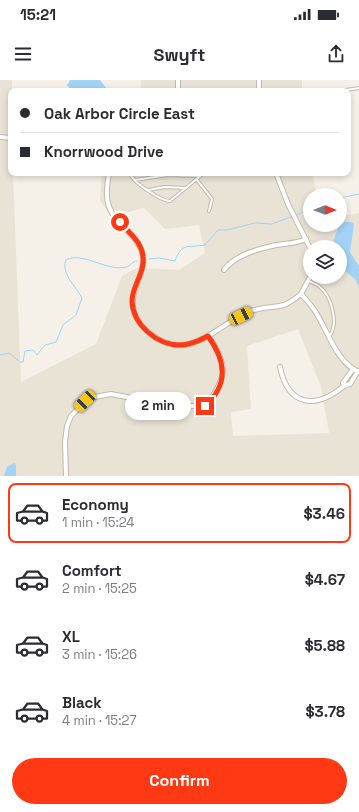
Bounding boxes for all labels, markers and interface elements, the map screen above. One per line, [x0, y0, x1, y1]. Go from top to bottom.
text: 15:21 [20, 5, 56, 24]
icon: menu [12, 43, 34, 65]
text: Swyft [154, 43, 205, 66]
icon: share [325, 43, 347, 65]
text: Oak Arbor Circle East [44, 104, 195, 123]
text: Knorrwood Drive [44, 142, 164, 161]
north arrow [303, 188, 347, 232]
map controls [303, 188, 347, 284]
route start [111, 213, 129, 231]
button: layers [303, 240, 347, 284]
car [228, 305, 254, 327]
car [72, 388, 98, 414]
callout: 2 min [125, 392, 191, 420]
text: 2 min [141, 397, 175, 414]
route end [196, 397, 214, 415]
icon: car [14, 495, 50, 531]
text: Economy [62, 495, 129, 514]
text: $3.46 [304, 504, 345, 523]
text: 1 min · 15:24 [62, 514, 134, 531]
icon: car [14, 561, 50, 597]
text: Comfort [62, 561, 122, 580]
text: $4.67 [305, 570, 345, 589]
text: 2 min · 15:25 [62, 580, 137, 597]
icon: car [14, 627, 50, 663]
text: XL [62, 627, 80, 646]
text: $5.88 [304, 636, 345, 655]
text: 3 min · 15:26 [62, 646, 137, 663]
icon: car [14, 693, 50, 729]
text: Black [62, 693, 102, 712]
text: $3.78 [306, 702, 345, 721]
text: 4 min · 15:27 [62, 712, 137, 729]
button: Confirm [12, 758, 347, 804]

